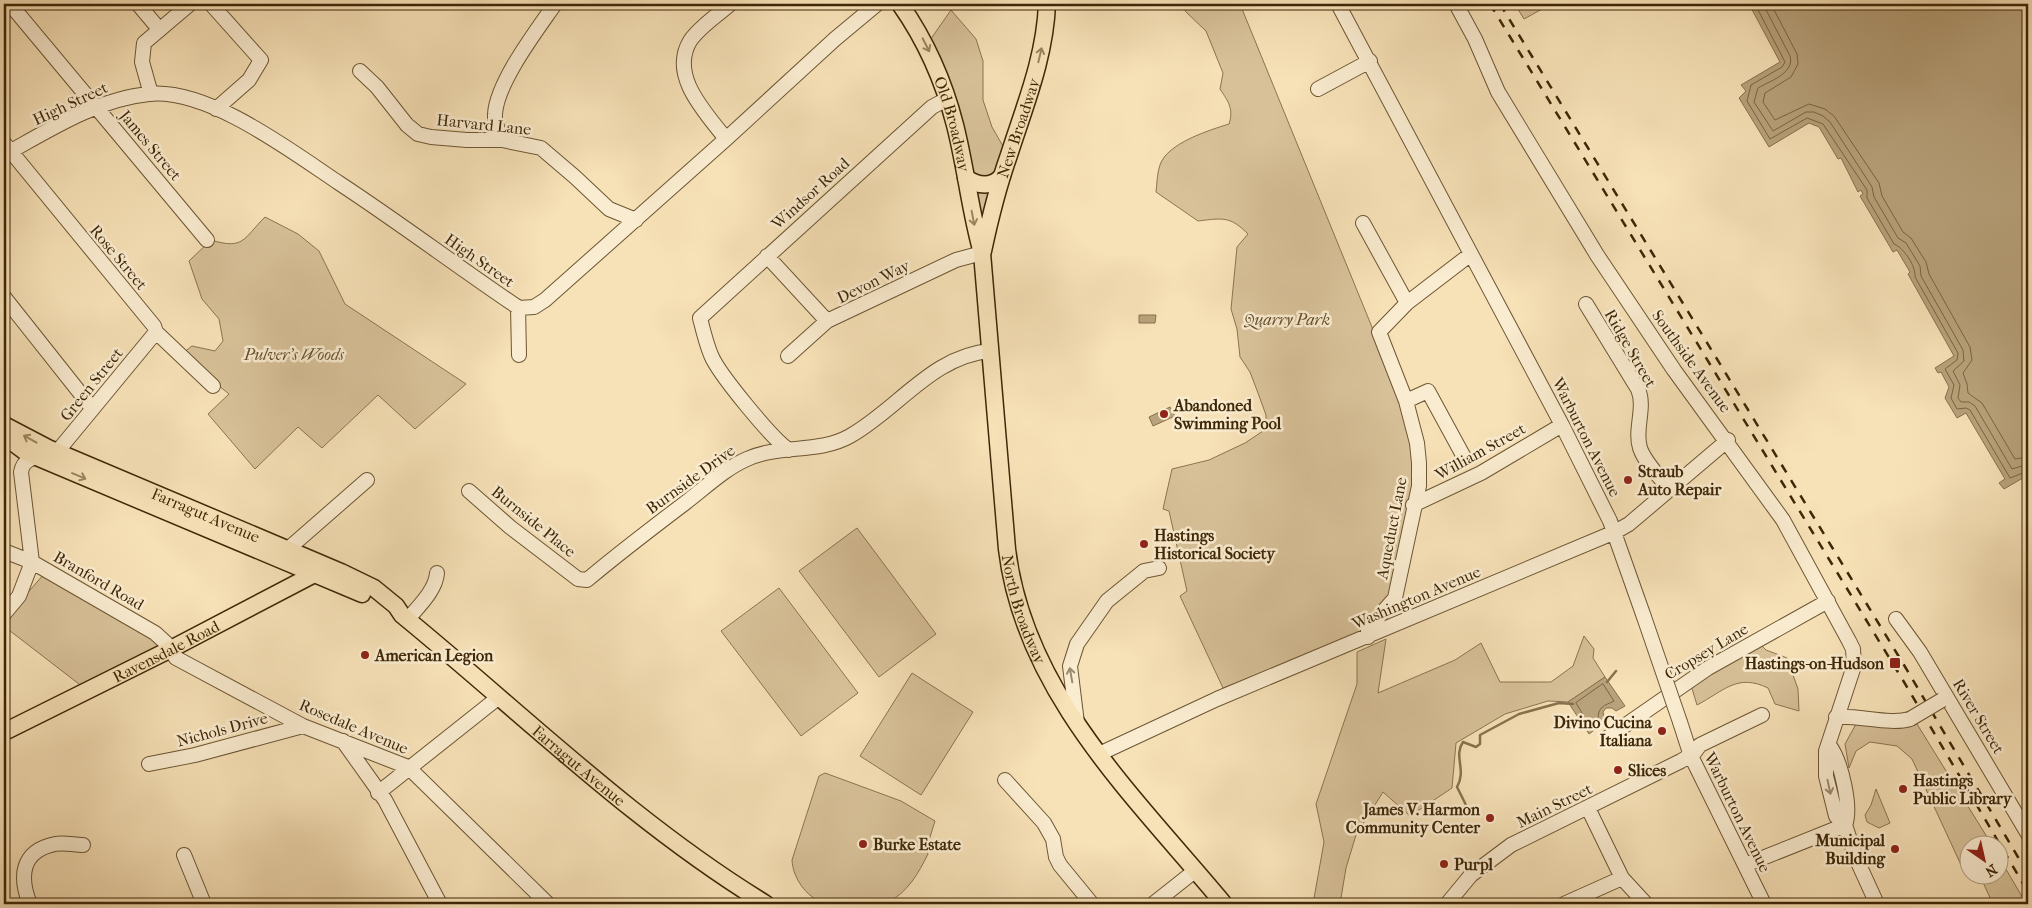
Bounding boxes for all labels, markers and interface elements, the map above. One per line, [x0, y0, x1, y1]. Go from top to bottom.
one-way arrow [921, 37, 931, 52]
one-way arrow [1036, 47, 1045, 63]
street label: Old Broadway [930, 74, 974, 174]
street label: New Broadway [993, 76, 1044, 180]
street label: High Street [30, 78, 111, 129]
street label: James Street [114, 105, 186, 185]
street label: Harvard Lane [436, 110, 532, 139]
street label: Windsor Road [767, 153, 853, 234]
one-way arrow [969, 210, 978, 226]
street label: Rose Street [86, 221, 151, 294]
street label: High Street [441, 230, 518, 291]
street label: Devon Way [834, 255, 913, 307]
street label: Ridge Street [1601, 306, 1661, 391]
street label: Southside Avenue [1648, 306, 1735, 416]
park label: Quarry Park [1243, 310, 1330, 330]
street label: Green Street [56, 344, 127, 425]
park label: Pulver's Woods [243, 345, 345, 364]
street label: Warburton Avenue [1548, 374, 1625, 500]
place label: Abandoned Swimming Pool [1173, 396, 1282, 434]
marker: Abandoned Swimming Pool [1158, 408, 1170, 420]
street label: William Street [1431, 419, 1529, 485]
one-way arrow [23, 434, 38, 444]
street label: Burnside Drive [642, 441, 739, 518]
place label: Straub Auto Repair [1637, 462, 1723, 500]
one-way arrow [72, 472, 87, 481]
marker: Straub Auto Repair [1622, 474, 1634, 486]
street label: Aqueduct Lane [1372, 475, 1411, 582]
street label: Burnside Place [488, 482, 580, 561]
street label: Farragut Avenue [149, 484, 263, 547]
place label: Hastings Historical Society [1154, 526, 1276, 564]
marker: Hastings Historical Society [1138, 538, 1150, 550]
street label: Branford Road [50, 547, 148, 614]
street label: North Broadway [998, 553, 1050, 667]
street label: Washington Avenue [1348, 562, 1483, 634]
street label: Ravensdale Road [110, 616, 223, 686]
street label: Cropsey Lane [1661, 619, 1751, 684]
place label: American Legion [374, 646, 494, 666]
marker: American Legion [359, 649, 371, 661]
place label: Hastings-on-Hudson [1745, 654, 1885, 674]
marker: Hastings-on-Hudson [1888, 656, 1902, 670]
one-way arrow [1066, 667, 1076, 683]
street label: River Street [1949, 675, 2009, 757]
street label: Rosedale Avenue [296, 695, 411, 758]
street label: Nichols Drive [175, 708, 270, 751]
place label: Divino Cucina Italiana [1554, 713, 1653, 750]
street label: Farragut Avenue [528, 721, 629, 810]
marker: Divino Cucina Italiana [1656, 725, 1668, 737]
street label: Warburton Avenue [1700, 748, 1775, 875]
place label: Slices [1628, 761, 1666, 780]
marker: Slices [1612, 764, 1624, 776]
place label: Hastings Public Library [1913, 771, 2013, 809]
one-way arrow [1824, 778, 1834, 794]
street label: Main Street [1513, 779, 1595, 832]
marker: Hastings Public Library [1897, 783, 1909, 795]
place label: James V. Harmon Community Center [1346, 800, 1481, 838]
marker: James V. Harmon Community Center [1484, 812, 1496, 824]
place label: Municipal Building [1814, 831, 1886, 869]
place label: Burke Estate [873, 835, 961, 854]
north arrow [1960, 836, 2010, 886]
marker: Burke Estate [857, 838, 869, 850]
marker: Municipal Building [1889, 843, 1901, 855]
place label: Purpl [1454, 855, 1493, 875]
marker: Purpl [1438, 858, 1450, 870]
text: N [1982, 860, 2000, 881]

